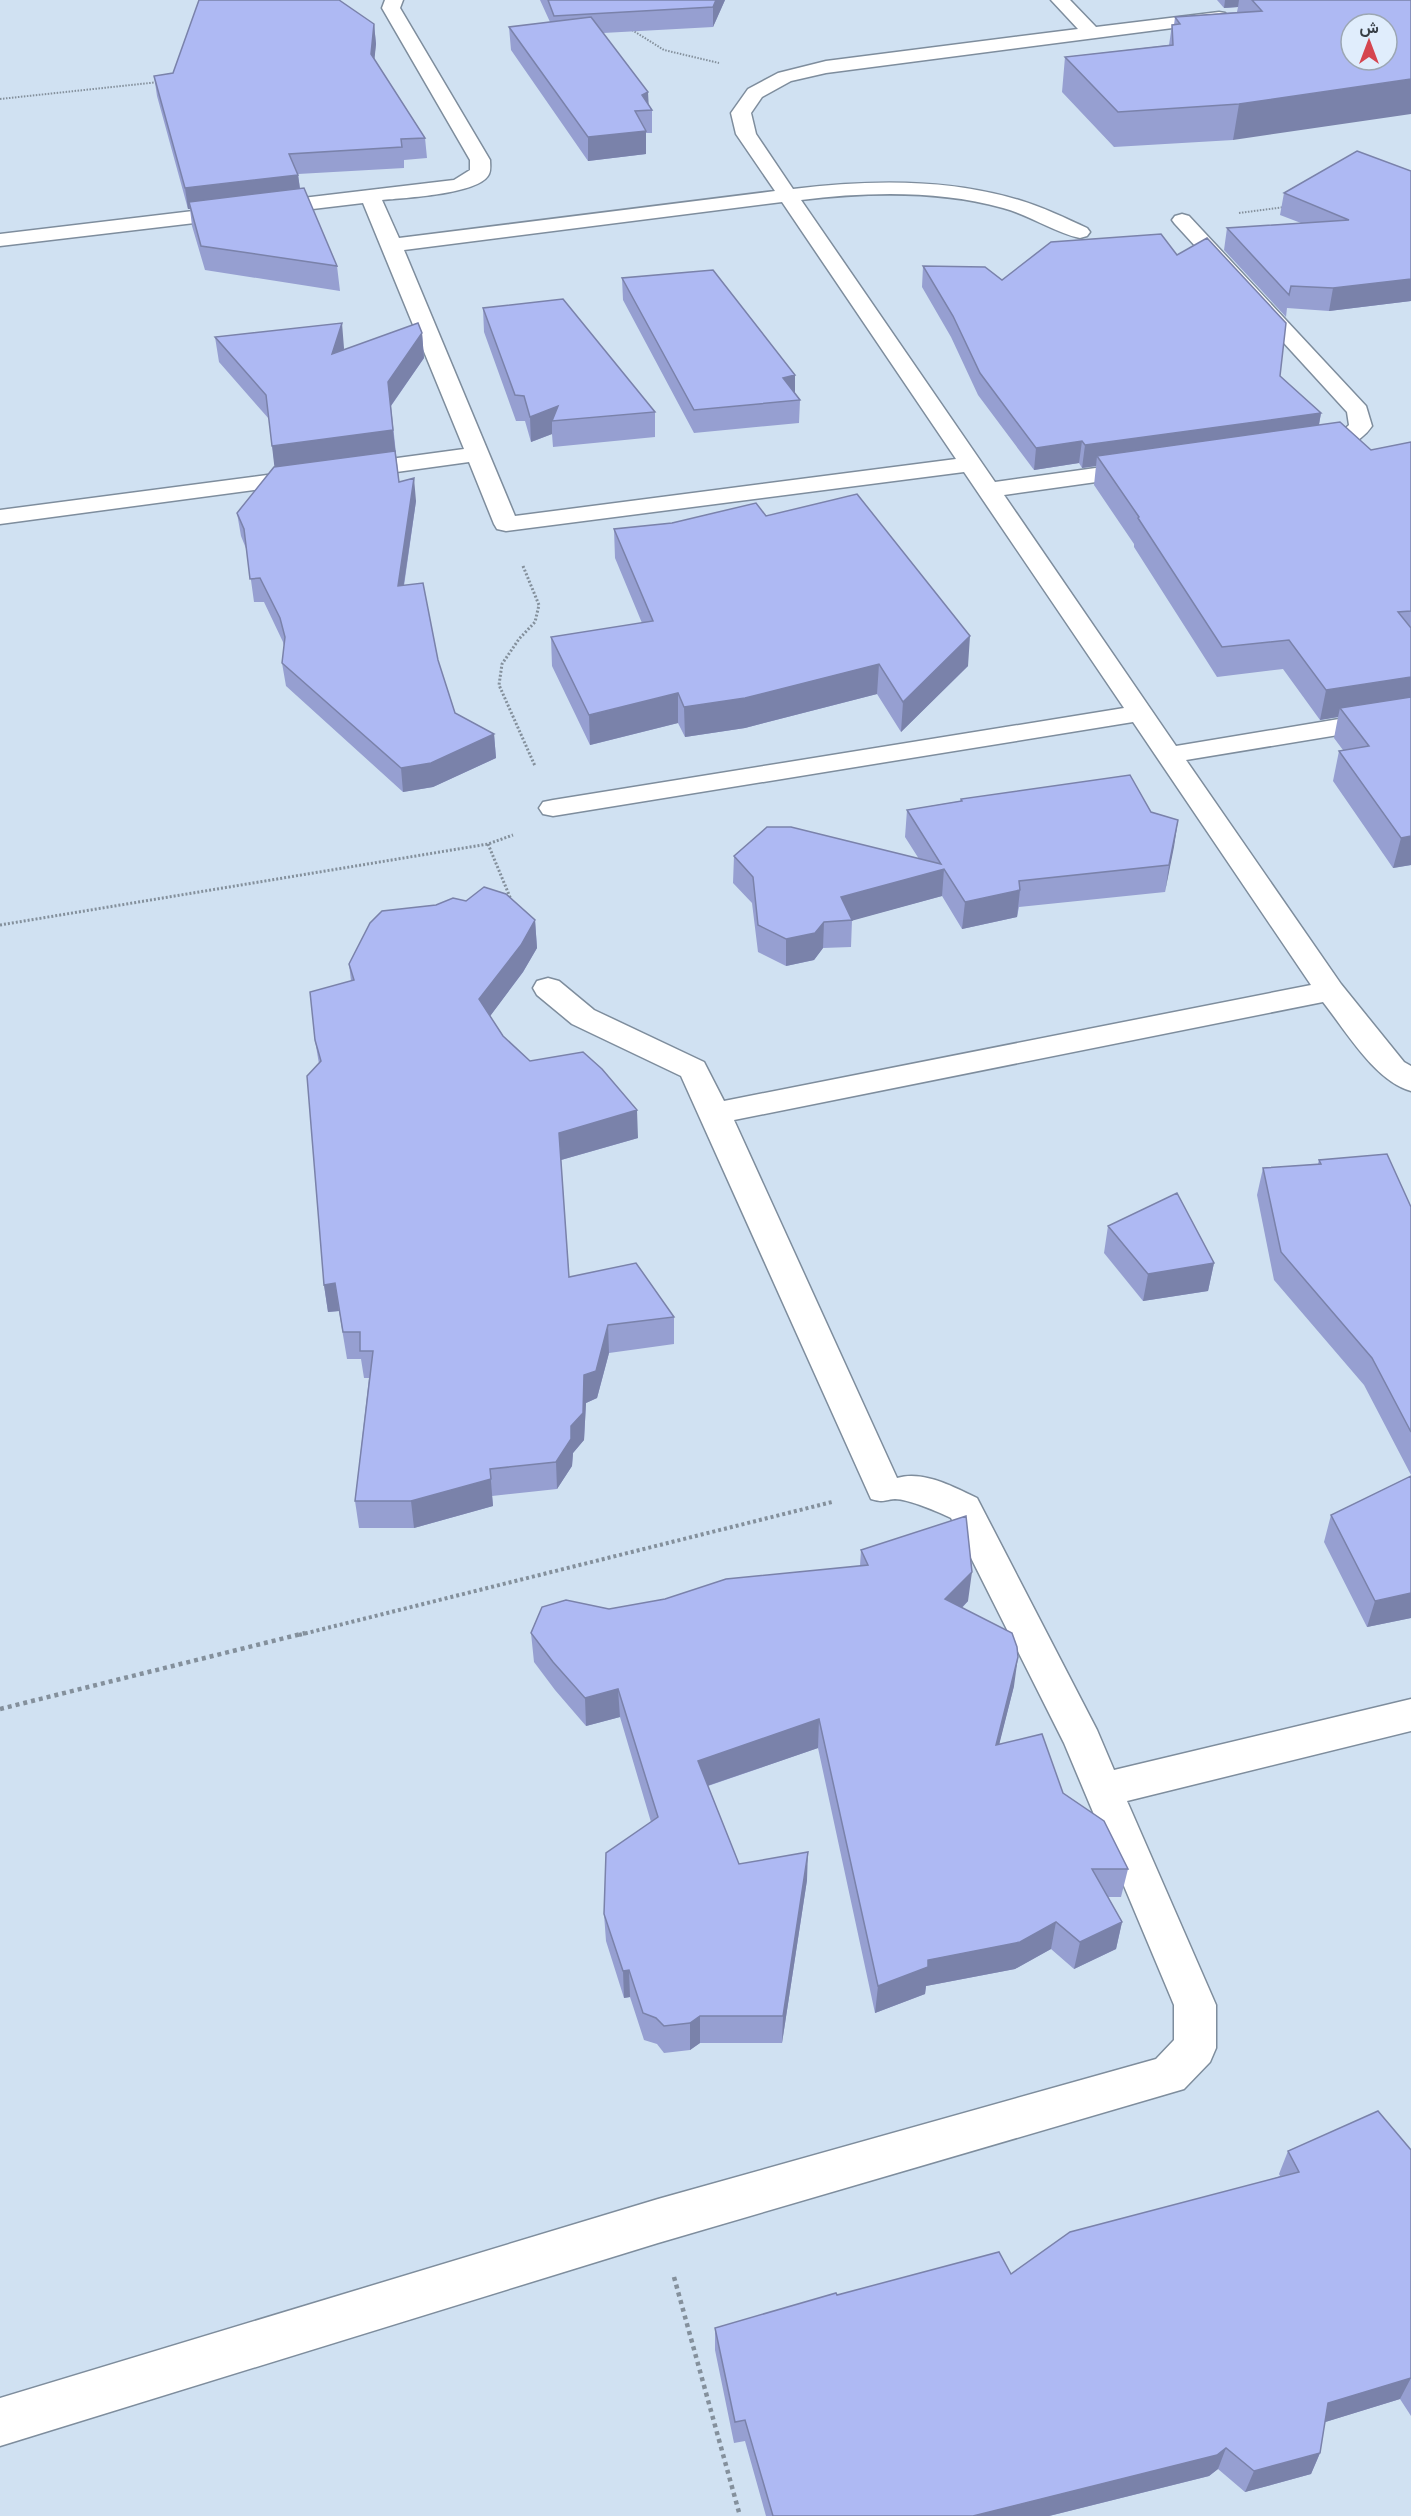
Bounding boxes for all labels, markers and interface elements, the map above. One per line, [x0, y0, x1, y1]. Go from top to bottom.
north arrow [1339, 12, 1399, 72]
text: ش [1359, 17, 1379, 37]

